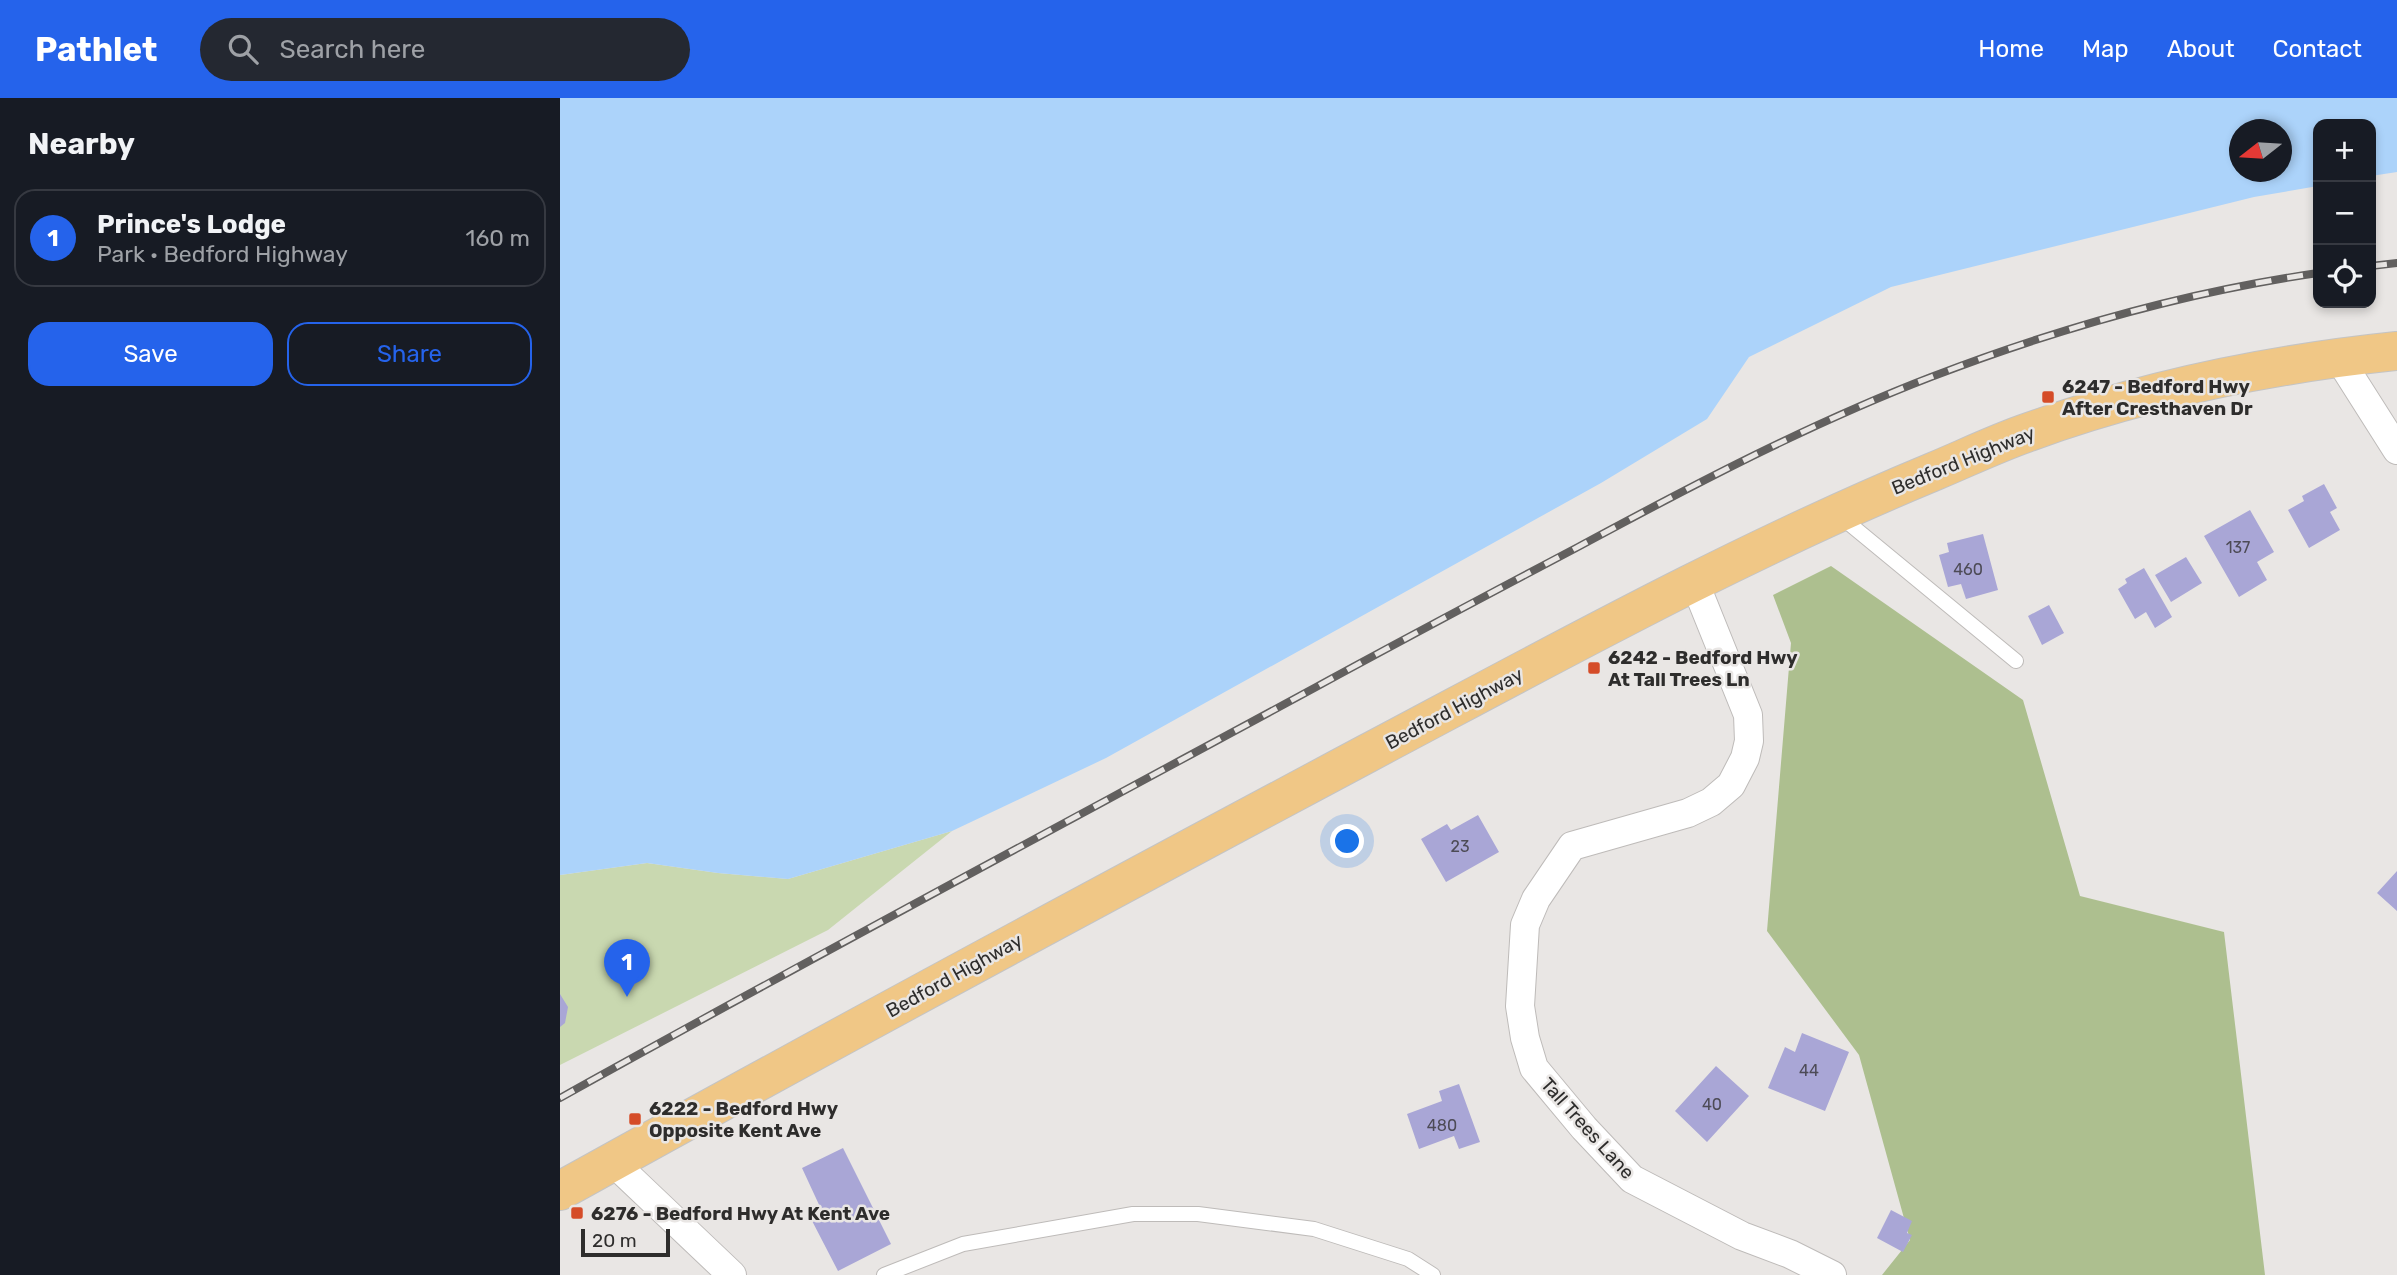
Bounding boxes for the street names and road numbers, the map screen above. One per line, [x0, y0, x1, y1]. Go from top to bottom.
street label: Bedford Highway [1888, 421, 2038, 500]
street label: Bedford Highway [1382, 663, 1527, 754]
street label: Bedford Highway [882, 928, 1026, 1022]
street label: Tall Trees Lane [1536, 1073, 1639, 1184]

